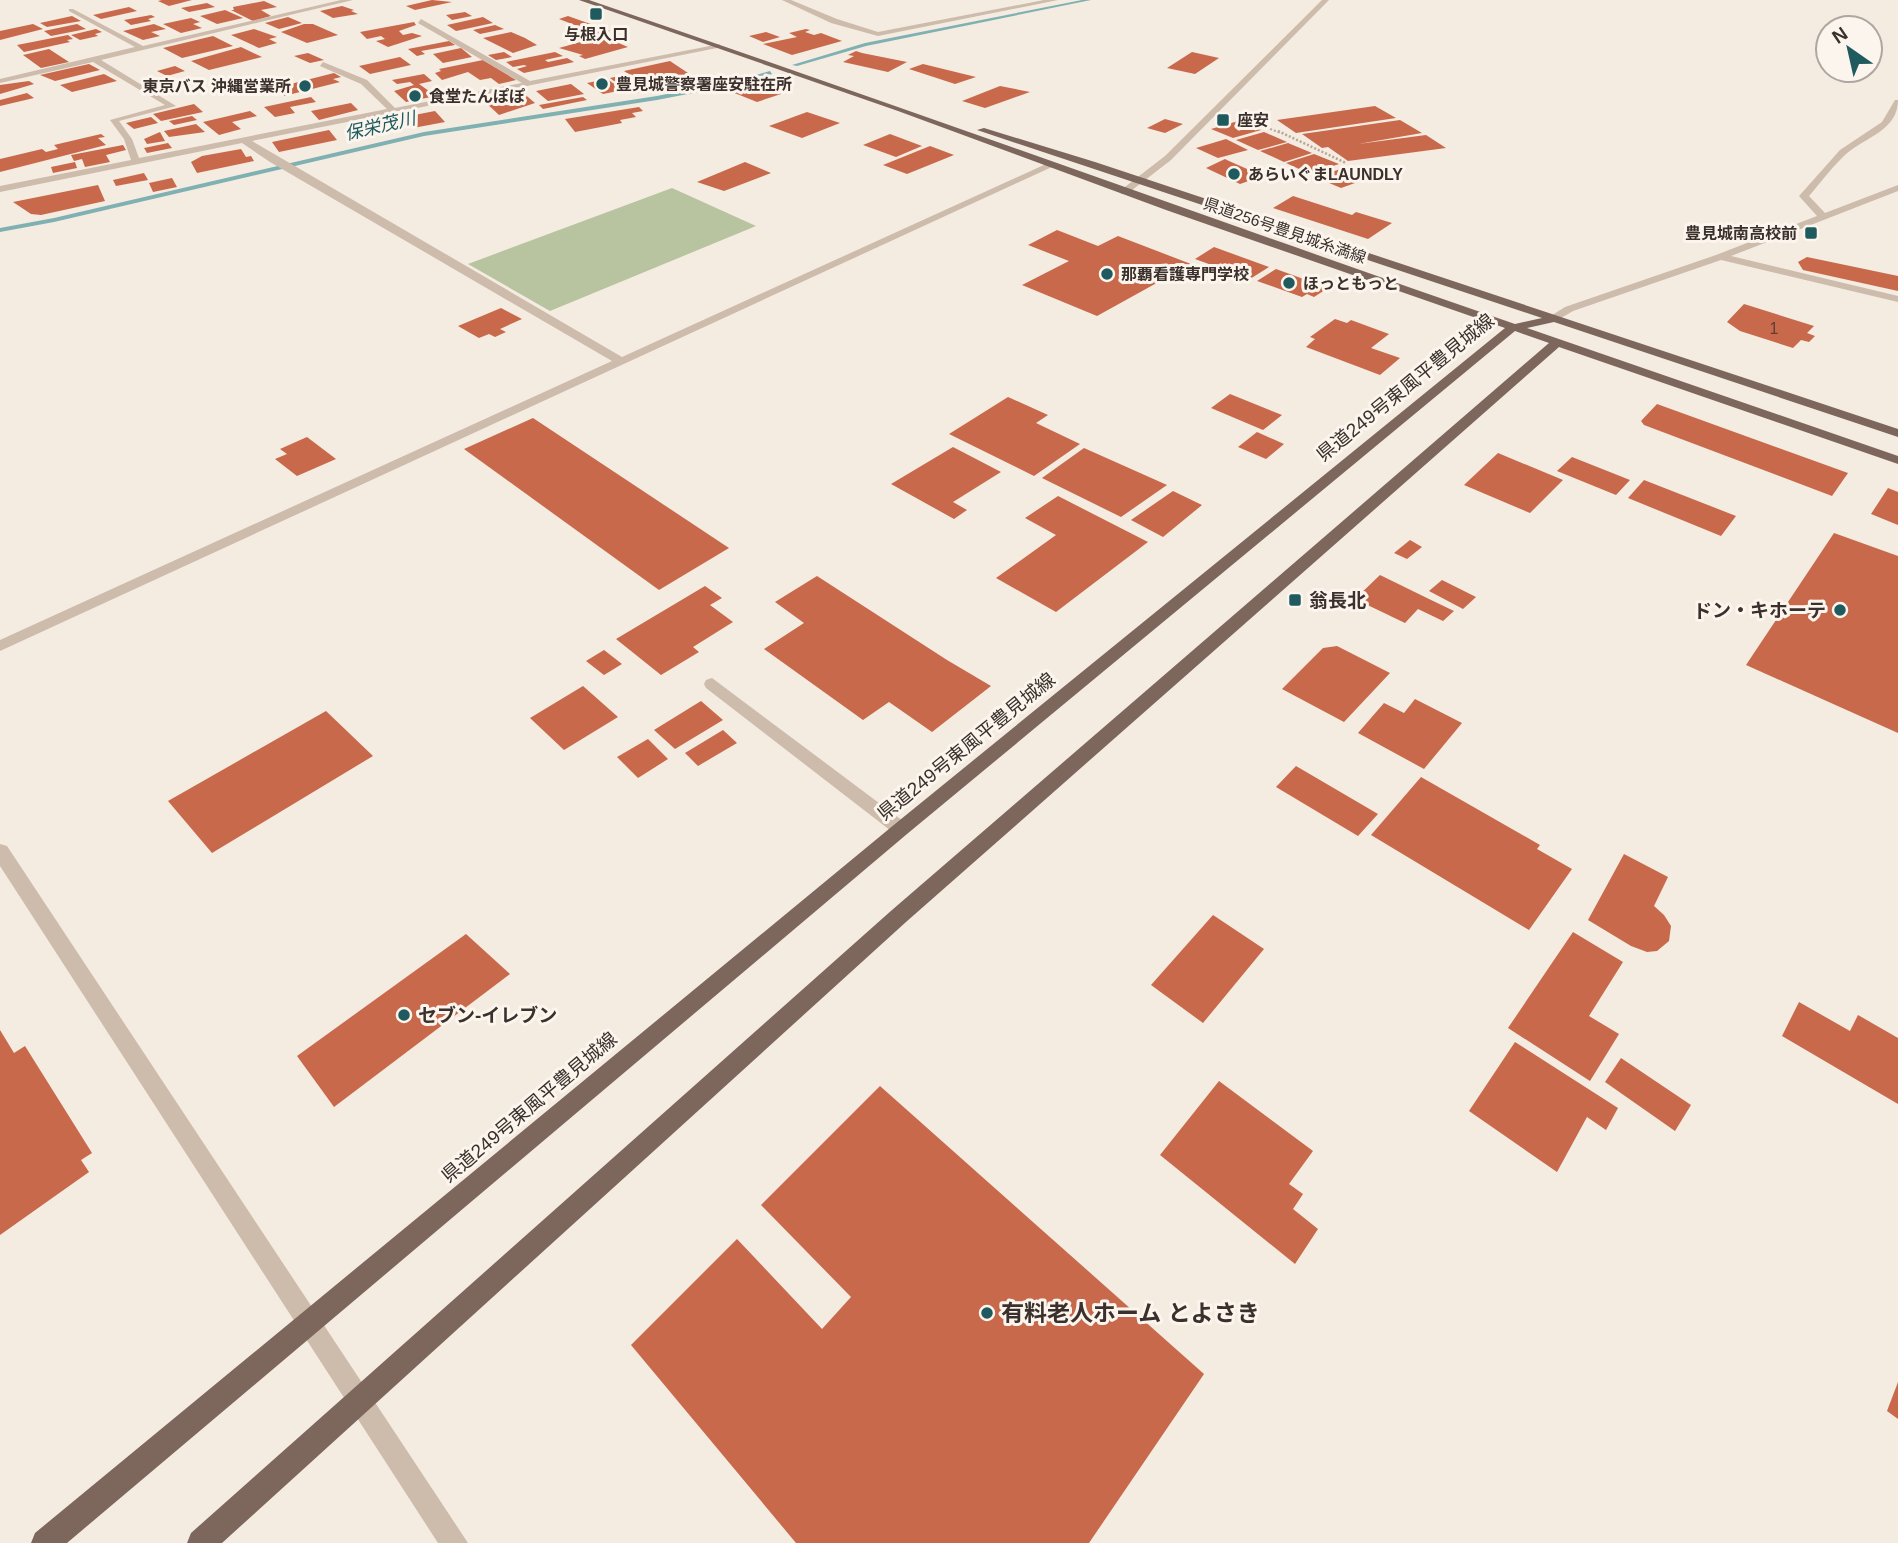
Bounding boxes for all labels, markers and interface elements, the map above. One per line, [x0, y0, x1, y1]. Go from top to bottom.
marker: 与根入口 [588, 6, 604, 22]
north arrow [1814, 14, 1884, 84]
text: N [1828, 23, 1851, 48]
place label: 与根入口 [564, 26, 628, 43]
place label: 豊見城警察署座安駐在所 [616, 75, 792, 93]
marker: 豊見城警察署座安駐在所 [594, 76, 610, 92]
place label: 東京バス 沖縄営業所 [143, 77, 291, 95]
marker: 東京バス 沖縄営業所 [297, 78, 313, 94]
marker: 食堂たんぽぽ [407, 88, 423, 104]
place label: 食堂たんぽぽ [429, 88, 525, 105]
water label: 保栄茂川 [343, 108, 419, 144]
marker: 座安 [1215, 112, 1231, 128]
place label: 座安 [1237, 112, 1269, 129]
marker: あらいぐまLAUNDLY [1226, 166, 1242, 182]
place label: あらいぐまLAUNDLY [1248, 166, 1403, 183]
street label: 県道256号豊見城糸満線 [1201, 195, 1368, 266]
place label: 豊見城南高校前 [1685, 224, 1797, 242]
marker: 豊見城南高校前 [1803, 225, 1819, 241]
marker: 那覇看護専門学校 [1099, 266, 1115, 282]
place label: 那覇看護専門学校 [1121, 266, 1249, 283]
marker: ほっともっと [1281, 275, 1297, 291]
place label: ほっともっと [1303, 275, 1399, 292]
street label: 県道249号東風平豊見城線 [1313, 309, 1498, 465]
house number: 1 [1770, 320, 1779, 337]
place label: 翁長北 [1309, 590, 1366, 611]
marker: 翁長北 [1287, 592, 1303, 608]
place label: ドン・キホーテ [1693, 600, 1826, 621]
marker: ドン・キホーテ [1832, 602, 1848, 618]
street label: 県道249号東風平豊見城線 [874, 668, 1059, 824]
place label: セブン-イレブン [418, 1005, 557, 1026]
marker: セブン-イレブン [396, 1007, 412, 1023]
street label: 県道249号東風平豊見城線 [438, 1028, 621, 1187]
place label: 有料老人ホーム とよさき [1001, 1300, 1260, 1326]
marker: 有料老人ホーム とよさき [979, 1305, 995, 1321]

